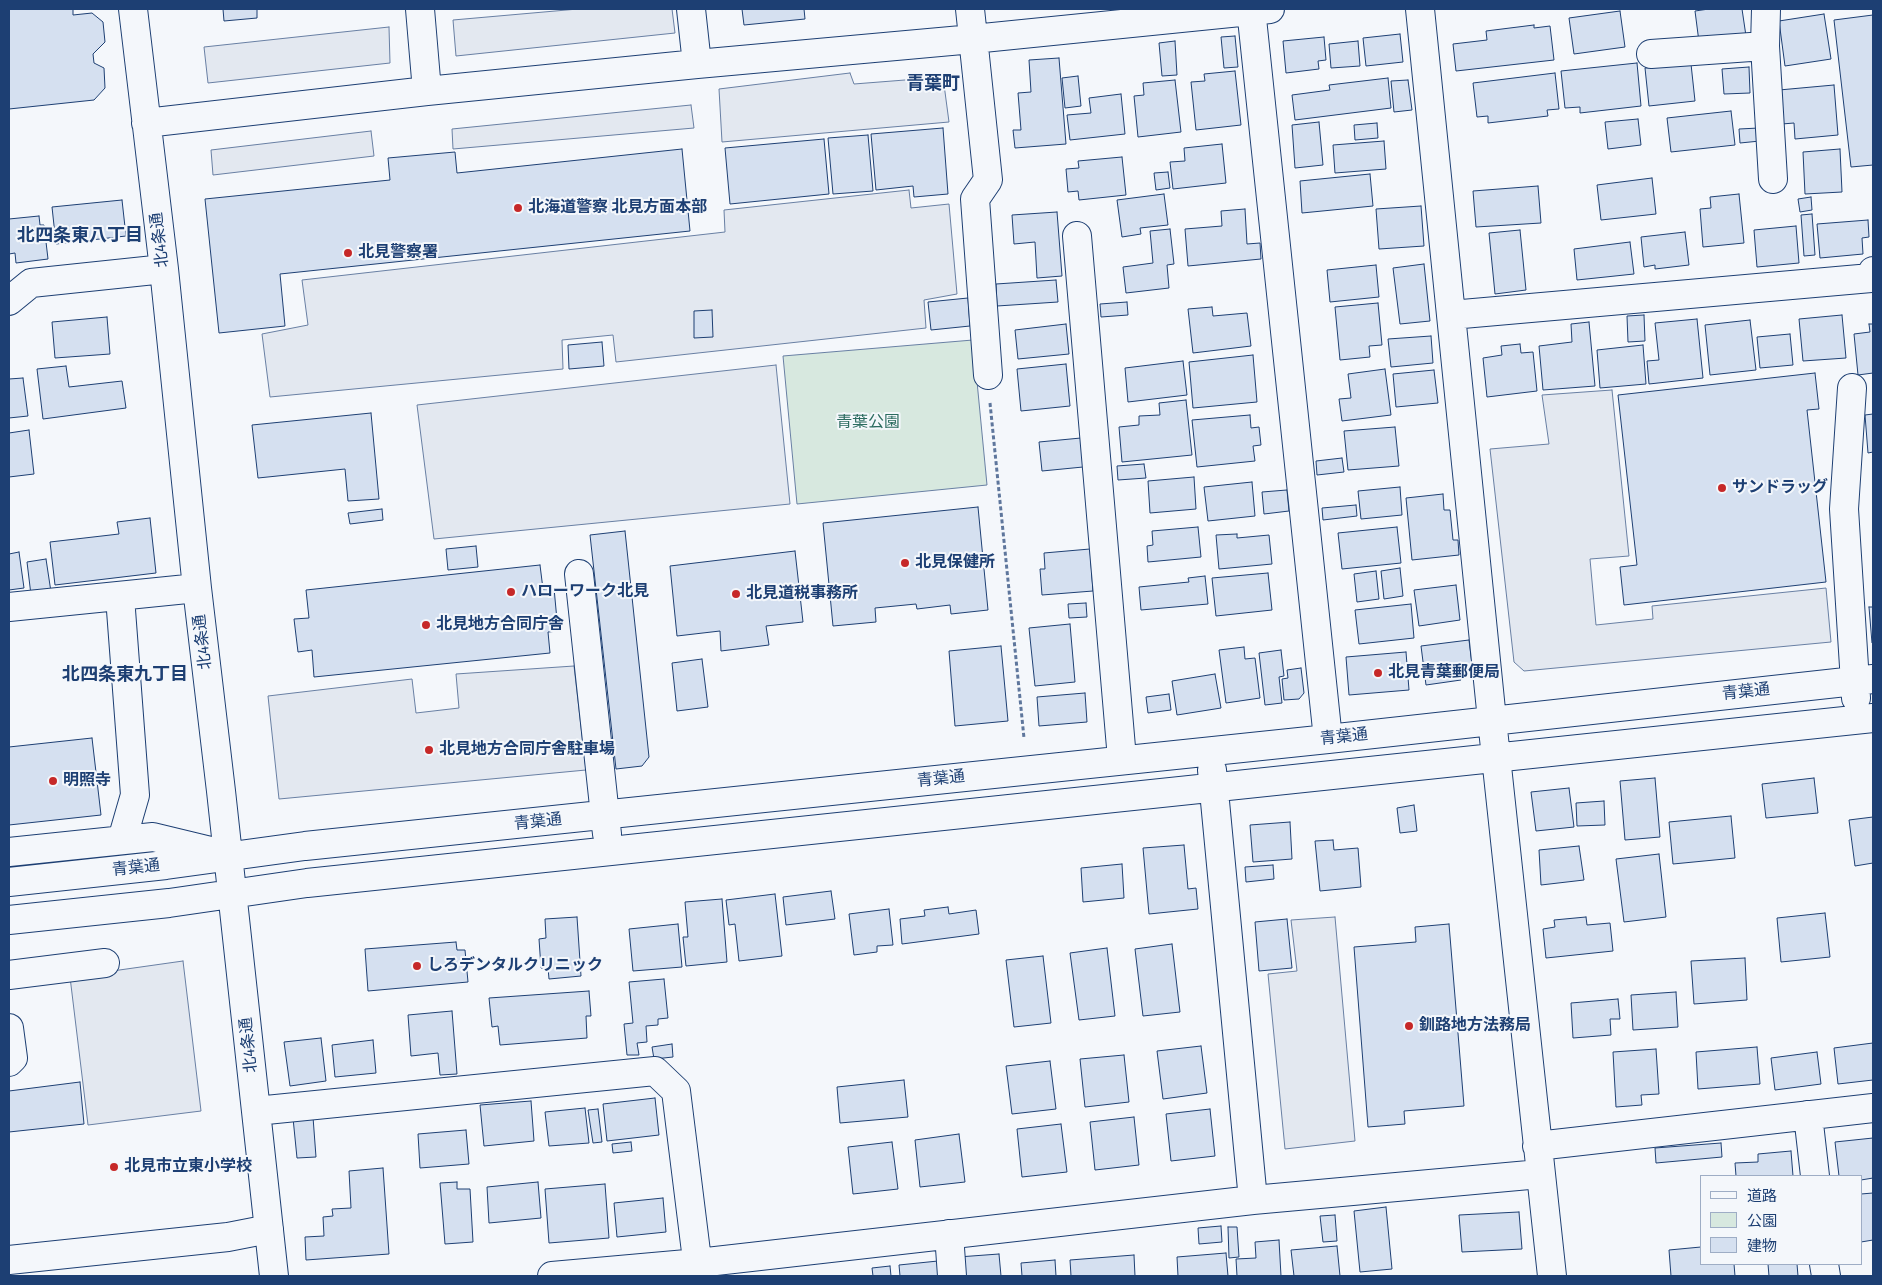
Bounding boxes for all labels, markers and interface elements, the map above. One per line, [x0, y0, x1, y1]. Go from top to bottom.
district label: 青葉町 [906, 73, 960, 95]
place label: 北海道警察 北見方面本部 [528, 198, 707, 218]
marker: 北海道警察 北見方面本部 [512, 202, 524, 214]
street label: 北4条通 [147, 211, 173, 269]
district label: 北四条東八丁目 [17, 225, 143, 247]
place label: 北見警察署 [358, 243, 438, 263]
marker: 北見警察署 [342, 247, 354, 259]
park label: 青葉公園 [836, 413, 900, 433]
place label: サンドラッグ [1732, 478, 1828, 498]
marker: サンドラッグ [1716, 482, 1728, 494]
place label: 北見保健所 [915, 553, 995, 573]
marker: 北見保健所 [899, 557, 911, 569]
place label: ハローワーク北見 [521, 582, 649, 602]
place label: 北見道税事務所 [746, 584, 858, 604]
marker: ハローワーク北見 [505, 586, 517, 598]
marker: 北見道税事務所 [730, 588, 742, 600]
street label: 北4条通 [190, 613, 216, 671]
place label: 北見地方合同庁舎 [436, 615, 564, 635]
marker: 北見地方合同庁舎 [420, 619, 432, 631]
place label: 北見青葉郵便局 [1388, 663, 1500, 683]
district label: 北四条東九丁目 [62, 664, 188, 686]
marker: 北見青葉郵便局 [1372, 667, 1384, 679]
street label: 青葉通 [1721, 680, 1771, 704]
street label: 青葉通 [1319, 725, 1369, 749]
place label: 北見地方合同庁舎駐車場 [439, 740, 615, 760]
marker: 北見地方合同庁舎駐車場 [423, 744, 435, 756]
street label: 青葉通 [916, 767, 966, 791]
place label: 明照寺 [63, 771, 111, 791]
marker: 明照寺 [47, 775, 59, 787]
street label: 青葉通 [513, 810, 563, 834]
street label: 青葉通 [111, 856, 161, 880]
place label: しろデンタルクリニック [427, 956, 603, 976]
marker: しろデンタルクリニック [411, 960, 423, 972]
street label: 北4条通 [237, 1016, 261, 1074]
place label: 釧路地方法務局 [1419, 1016, 1531, 1036]
marker: 釧路地方法務局 [1403, 1020, 1415, 1032]
place label: 北見市立東小学校 [124, 1157, 252, 1177]
marker: 北見市立東小学校 [108, 1161, 120, 1173]
legend [1700, 1175, 1862, 1265]
text: 道路 [1747, 1187, 1777, 1205]
text: 公園 [1747, 1212, 1777, 1230]
text: 建物 [1747, 1237, 1777, 1255]

